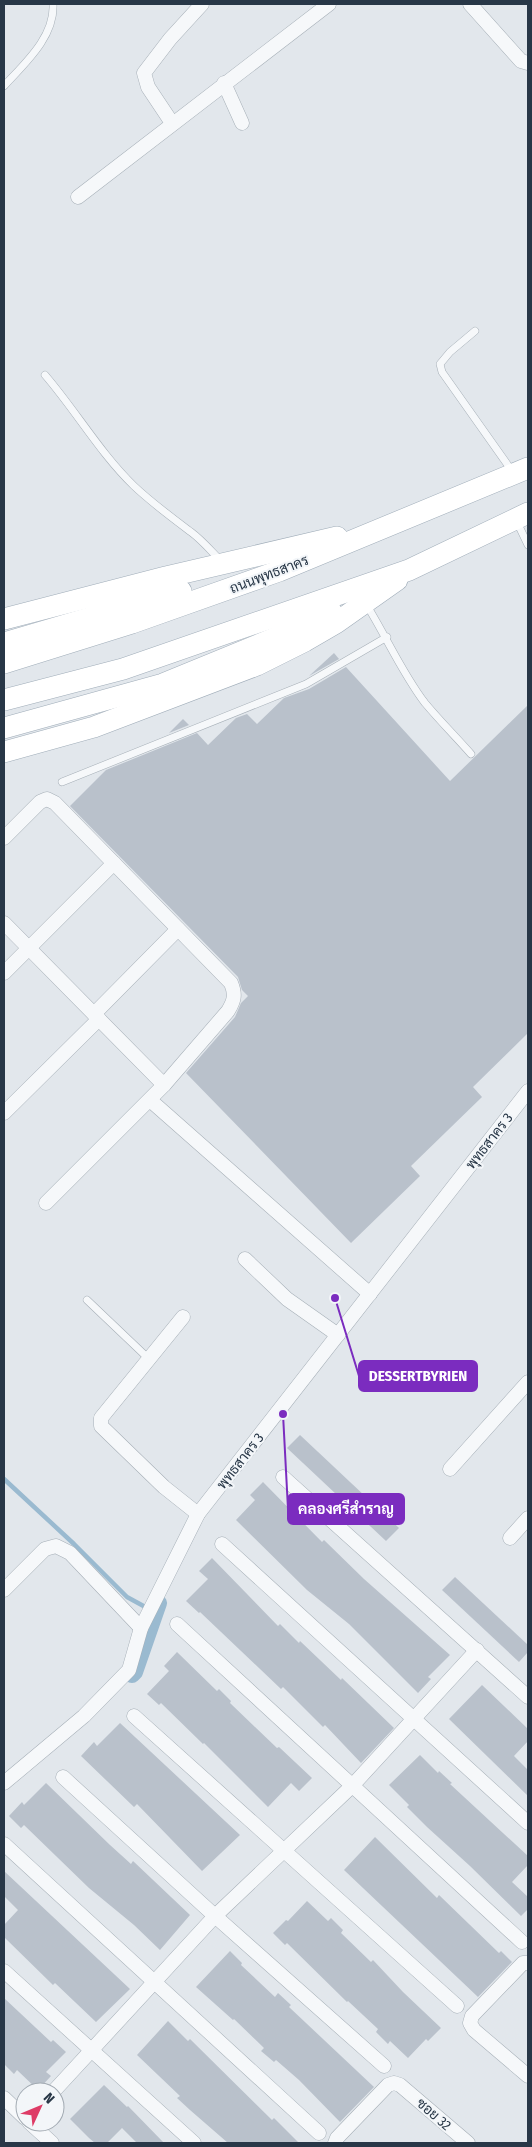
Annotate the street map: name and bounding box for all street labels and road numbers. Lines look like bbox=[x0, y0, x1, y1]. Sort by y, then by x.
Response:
street label: ถนนพุทธสาคร bbox=[227, 552, 312, 598]
street label: พุทธสาคร 3 bbox=[462, 1110, 517, 1173]
street label: พุทธสาคร 3 bbox=[213, 1430, 268, 1493]
street label: ซอย 32 bbox=[413, 2095, 455, 2134]

